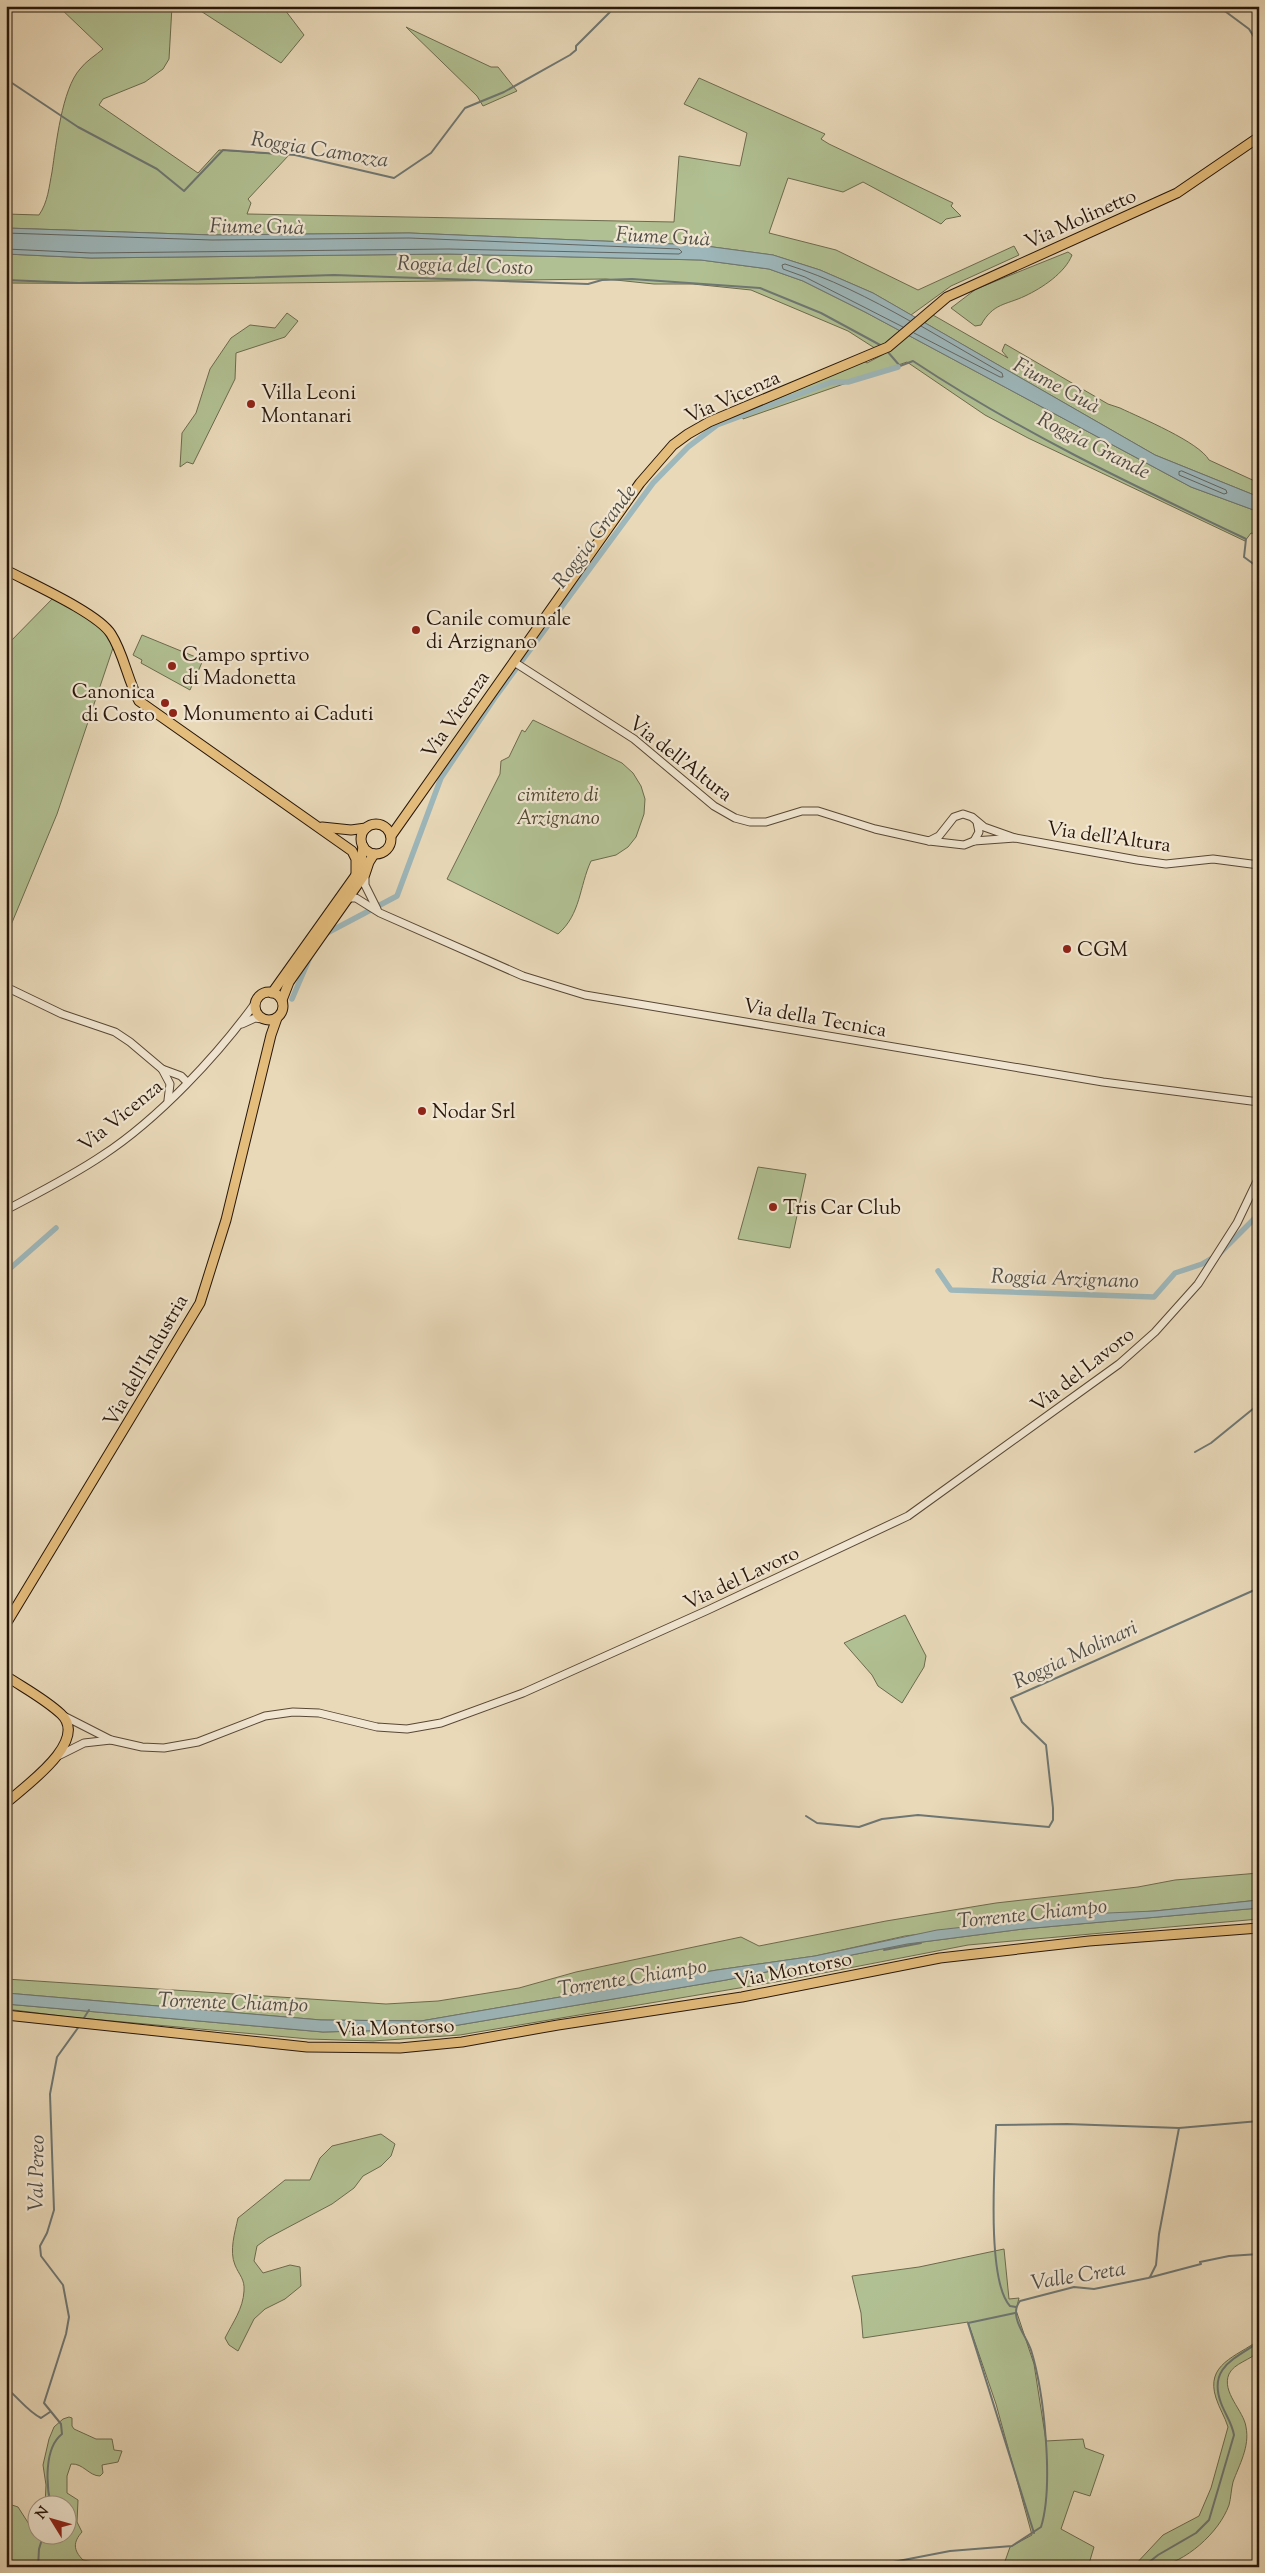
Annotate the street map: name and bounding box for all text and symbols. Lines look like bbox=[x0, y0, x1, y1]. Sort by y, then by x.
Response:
water label: Roggia Camozza bbox=[249, 125, 391, 177]
street label: Via Molinetto bbox=[1020, 183, 1142, 258]
water label: Fiume Guà bbox=[209, 212, 305, 244]
water label: Fiume Guà bbox=[615, 221, 711, 255]
water label: Roggia del Costo bbox=[396, 250, 533, 284]
water label: Fiume Guà bbox=[1007, 351, 1105, 422]
street label: Via Vicenza bbox=[681, 364, 785, 432]
place label: Villa Leoni Montanari bbox=[261, 380, 356, 432]
marker: Villa Leoni Montanari bbox=[245, 398, 257, 410]
water label: Roggia Grande bbox=[1031, 405, 1155, 488]
water label: Roggia Grande bbox=[547, 479, 645, 595]
place label: Canile comunale di Arzignano bbox=[426, 606, 571, 658]
marker: Canile comunale di Arzignano bbox=[410, 624, 422, 636]
place label: Campo sprtivo di Madonetta bbox=[182, 642, 309, 694]
marker: Campo sprtivo di Madonetta bbox=[166, 660, 178, 672]
street label: Via Vicenza bbox=[416, 665, 498, 765]
place label: Canonica di Costo bbox=[72, 679, 155, 731]
marker: Canonica di Costo bbox=[159, 697, 171, 709]
place label: Monumento ai Caduti bbox=[183, 701, 374, 730]
marker: Monumento ai Caduti bbox=[167, 707, 179, 719]
street label: Via dell'Altura bbox=[621, 710, 738, 810]
park label: cimitero di Arzignano bbox=[516, 782, 600, 834]
street label: Via dell'Altura bbox=[1045, 815, 1173, 862]
place label: CGM bbox=[1077, 937, 1128, 966]
marker: CGM bbox=[1061, 943, 1073, 955]
street label: Via della Tecnica bbox=[740, 993, 889, 1046]
street label: Via Vicenza bbox=[73, 1074, 170, 1160]
place label: Nodar Srl bbox=[432, 1099, 516, 1128]
marker: Nodar Srl bbox=[416, 1105, 428, 1117]
place label: Tris Car Club bbox=[783, 1195, 901, 1224]
marker: Tris Car Club bbox=[767, 1201, 779, 1213]
water label: Roggia Arzignano bbox=[990, 1262, 1139, 1298]
street label: Via dell'Industria bbox=[97, 1290, 197, 1433]
street label: Via del Lavoro bbox=[1026, 1321, 1142, 1421]
street label: Via del Lavoro bbox=[679, 1540, 805, 1619]
water label: Roggia Molinari bbox=[1009, 1614, 1143, 1698]
water label: Torrente Chiampo bbox=[956, 1892, 1109, 1938]
street label: Via Montorso bbox=[732, 1946, 855, 1997]
water label: Torrente Chiampo bbox=[556, 1952, 709, 2006]
water label: Torrente Chiampo bbox=[157, 1986, 309, 2022]
street label: Via Montorso bbox=[335, 2013, 455, 2046]
water label: Val Pereo bbox=[22, 2134, 54, 2212]
water label: Valle Creta bbox=[1029, 2255, 1128, 2299]
north arrow bbox=[28, 2496, 78, 2546]
text: N bbox=[32, 2503, 55, 2524]

